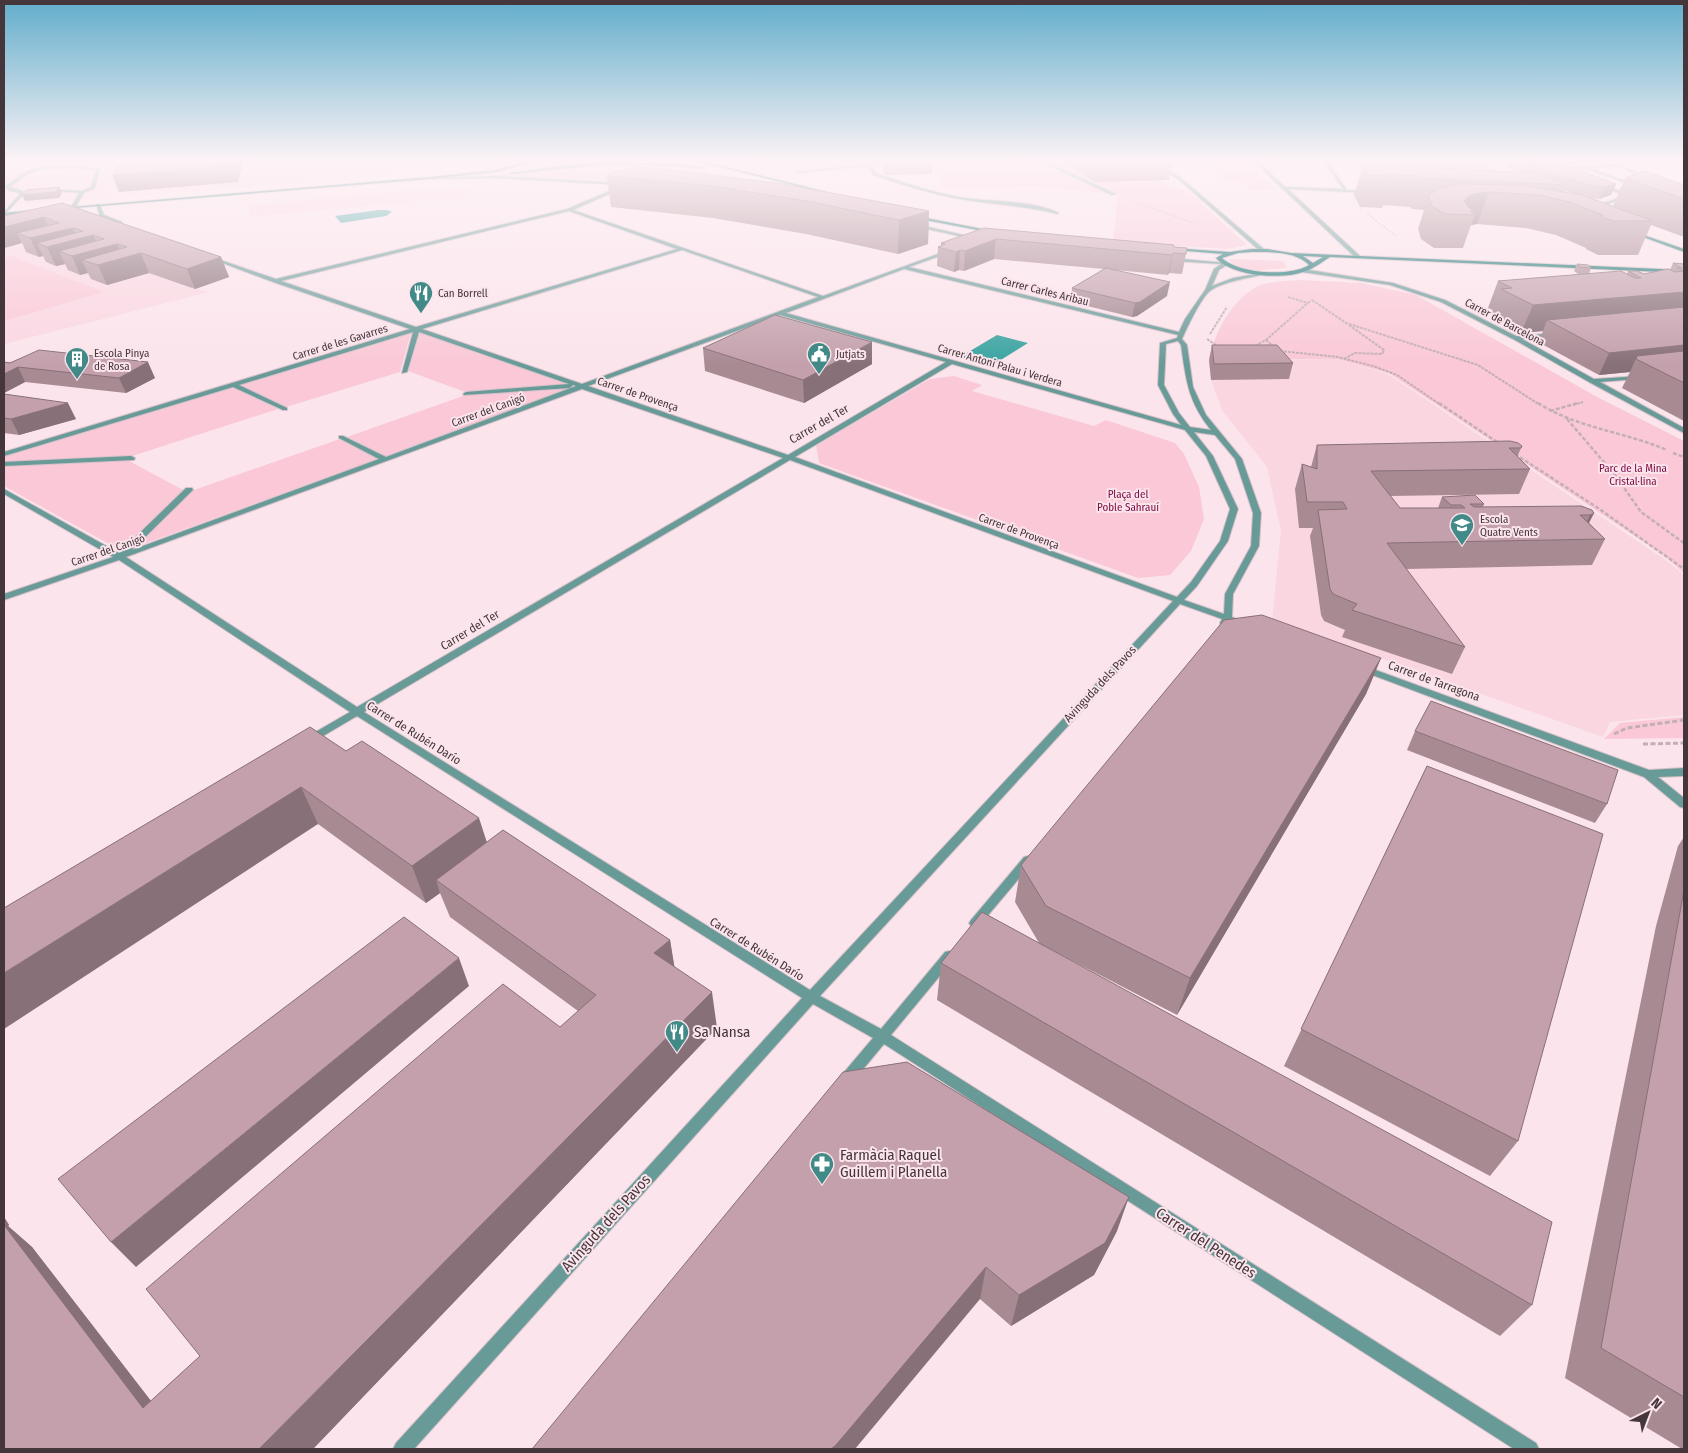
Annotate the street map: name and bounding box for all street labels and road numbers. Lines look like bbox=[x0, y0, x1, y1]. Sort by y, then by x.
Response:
street label: Carrer Carles Aribau bbox=[1000, 274, 1090, 309]
street label: Carrer de Barcelona bbox=[1463, 296, 1547, 349]
street label: Carrer de les Gavarres bbox=[291, 322, 390, 363]
street label: Carrer Antoni Palau i Verdera bbox=[936, 341, 1064, 390]
street label: Carrer de Provença bbox=[596, 375, 680, 414]
street label: Carrer del Canigó bbox=[450, 391, 527, 430]
street label: Carrer del Ter bbox=[787, 401, 852, 447]
street label: Carrer de Provença bbox=[977, 511, 1061, 552]
street label: Carrer del Canigó bbox=[70, 532, 147, 569]
street label: Carrer del Ter bbox=[438, 607, 503, 653]
street label: Avinguda dels Pavos bbox=[1061, 643, 1139, 725]
street label: Carrer de Tarragona bbox=[1386, 658, 1482, 704]
street label: Carrer de Rubén Darío bbox=[364, 698, 464, 768]
street label: Carrer de Rubén Darío bbox=[707, 914, 807, 984]
street label: Avinguda dels Pavos bbox=[558, 1171, 654, 1275]
street label: Carrer del Penedes bbox=[1152, 1204, 1260, 1282]

